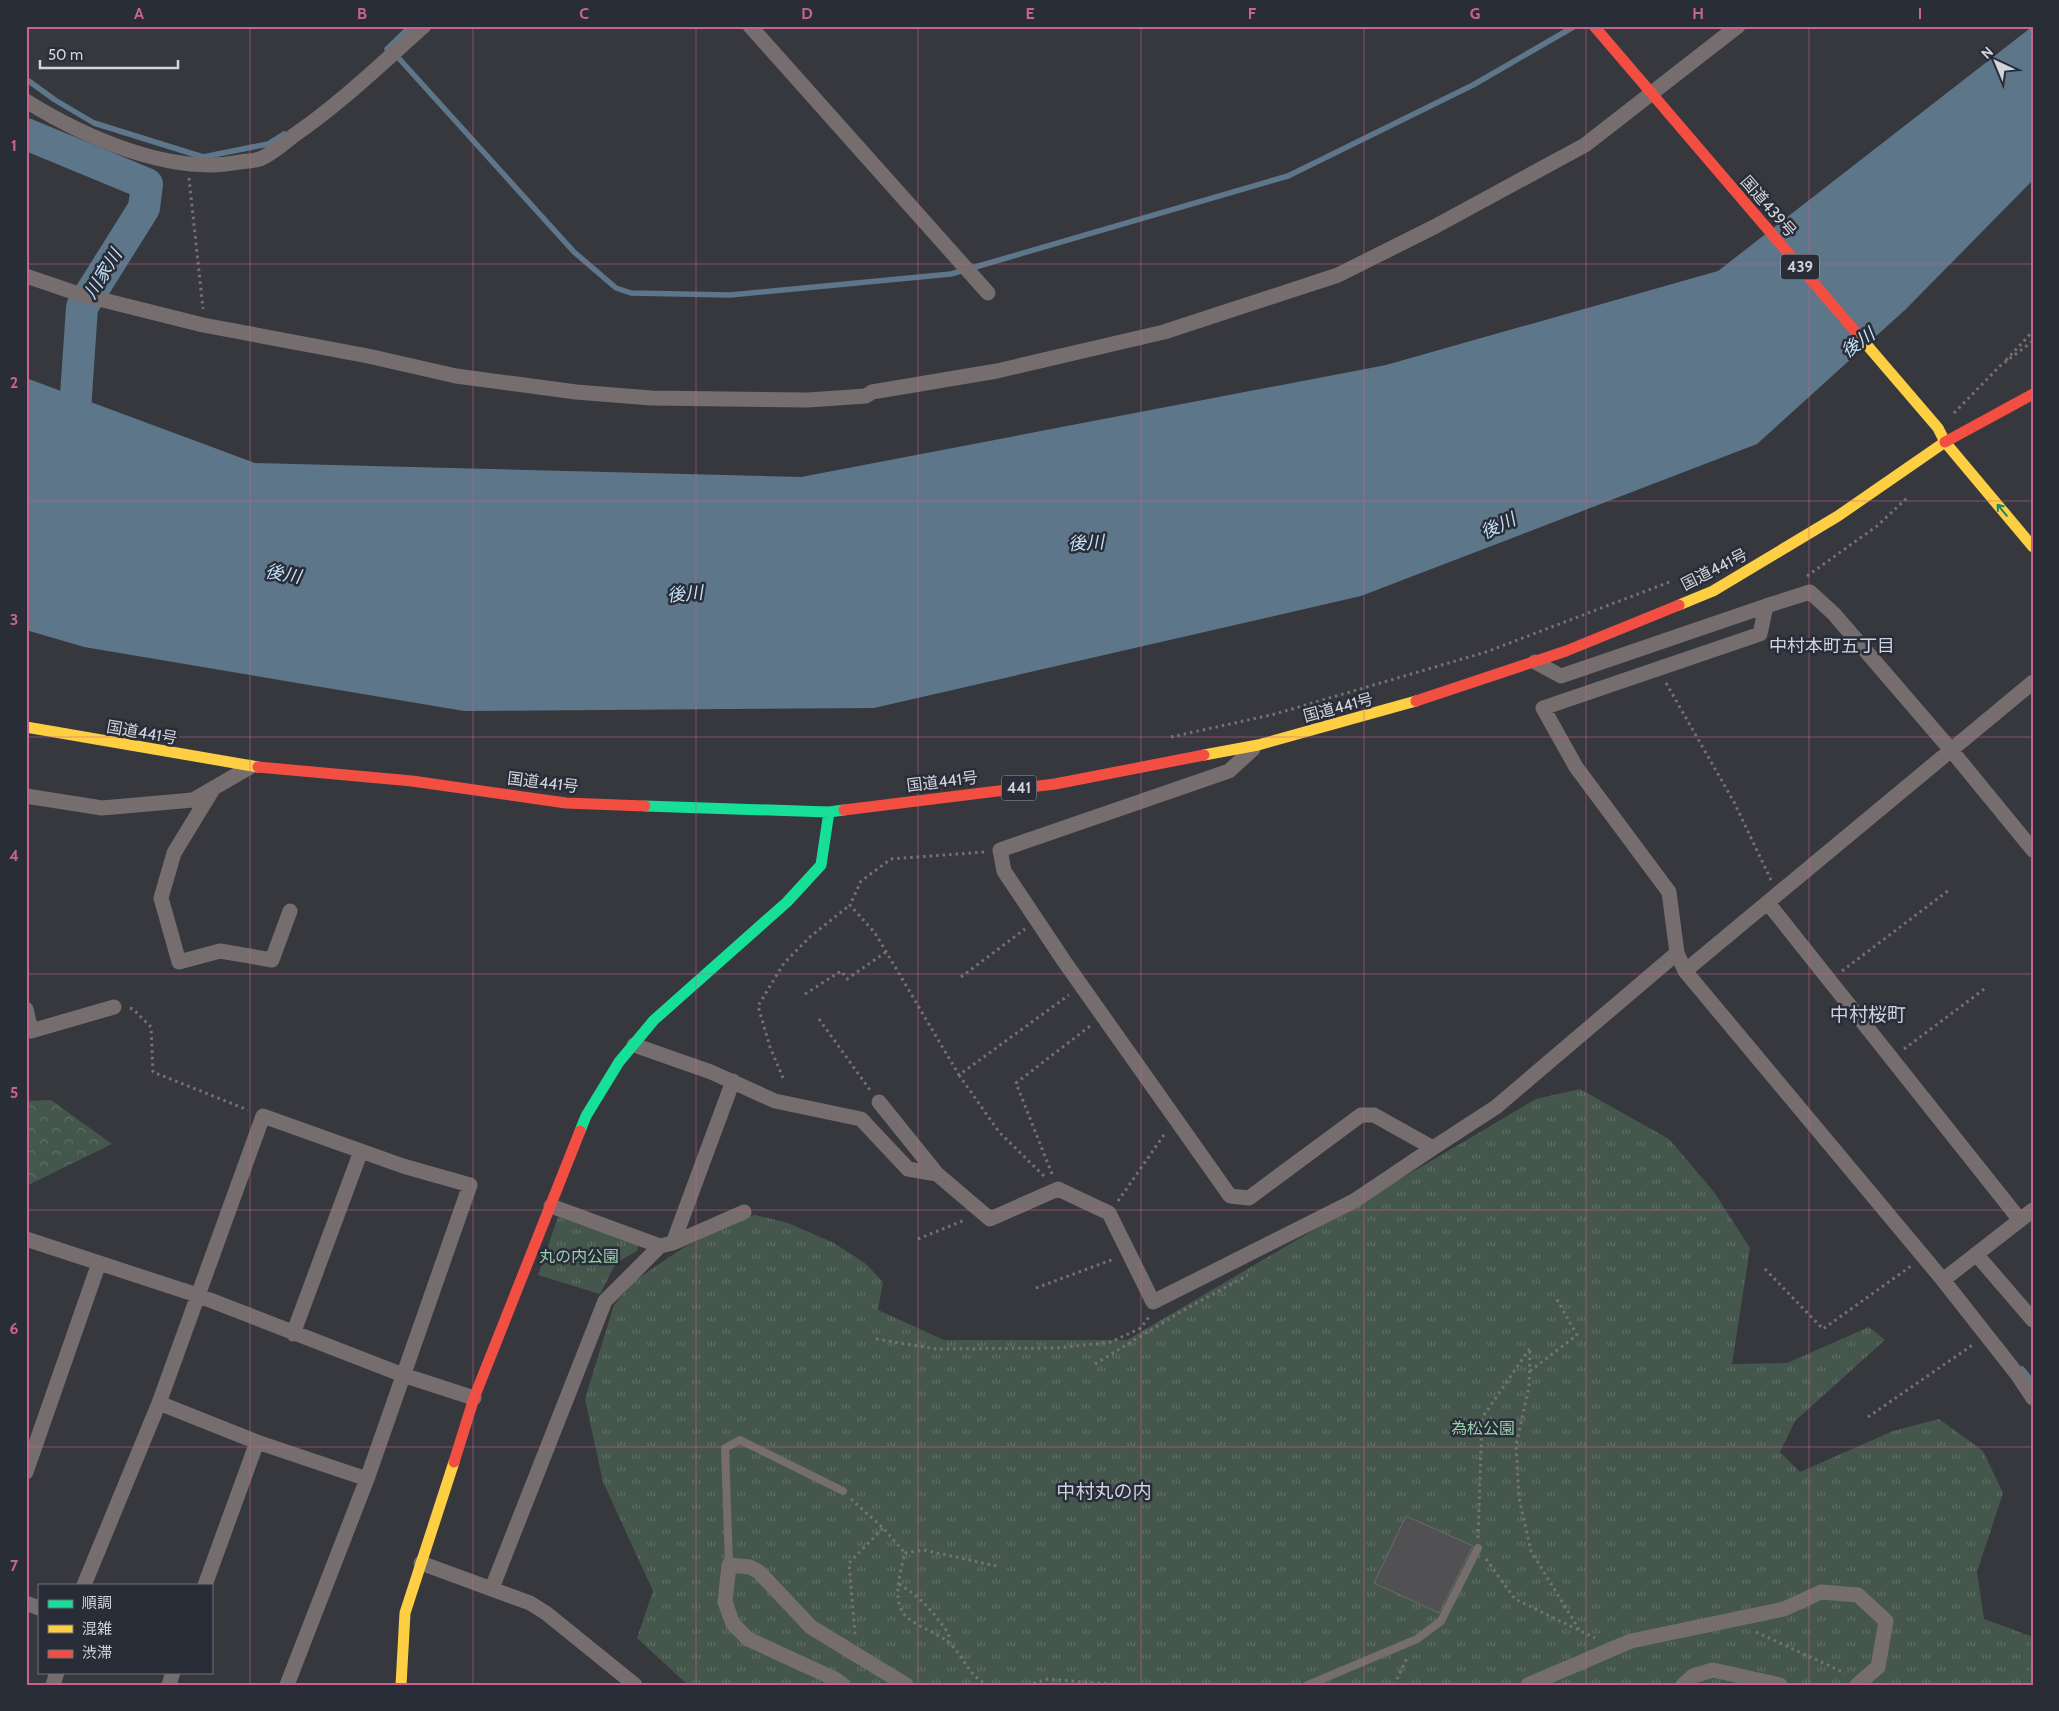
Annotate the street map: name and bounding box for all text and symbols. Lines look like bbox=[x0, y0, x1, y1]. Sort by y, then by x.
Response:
text: A bbox=[134, 4, 144, 23]
text: B bbox=[357, 4, 367, 23]
text: C bbox=[579, 4, 589, 23]
text: D bbox=[801, 4, 813, 23]
text: E bbox=[1025, 4, 1035, 23]
text: F bbox=[1248, 4, 1257, 23]
text: G bbox=[1470, 4, 1480, 23]
text: H bbox=[1692, 4, 1704, 23]
text: I bbox=[1918, 4, 1922, 23]
scale bar bbox=[40, 38, 178, 70]
north arrow bbox=[1972, 38, 2022, 88]
text: N bbox=[1977, 43, 1997, 63]
text: 50 m bbox=[48, 46, 83, 64]
text: 1 bbox=[11, 136, 17, 155]
street label: 国道439号 bbox=[1737, 172, 1800, 241]
water label: 川家川 bbox=[79, 244, 128, 303]
road number: 439 bbox=[1781, 254, 1819, 280]
water label: 後川 bbox=[1837, 322, 1881, 362]
text: 2 bbox=[10, 373, 18, 392]
one-way arrow bbox=[1996, 504, 2007, 517]
water label: 後川 bbox=[1477, 507, 1521, 544]
water label: 後川 bbox=[1067, 531, 1107, 555]
street label: 国道441号 bbox=[1678, 545, 1750, 594]
water label: 後川 bbox=[263, 560, 305, 588]
water label: 後川 bbox=[666, 581, 706, 607]
text: 3 bbox=[10, 610, 18, 629]
district label: 中村本町五丁目 bbox=[1769, 635, 1895, 657]
street label: 国道441号 bbox=[1301, 689, 1375, 726]
street label: 国道441号 bbox=[105, 717, 179, 748]
street label: 国道441号 bbox=[905, 768, 979, 795]
street label: 国道441号 bbox=[506, 769, 580, 796]
road number: 441 bbox=[1002, 776, 1036, 800]
text: 4 bbox=[9, 846, 19, 865]
district label: 中村桜町 bbox=[1830, 1003, 1906, 1026]
text: 5 bbox=[10, 1083, 18, 1102]
park label: 丸の内公園 bbox=[539, 1247, 619, 1266]
text: 6 bbox=[10, 1319, 19, 1338]
park label: 為松公園 bbox=[1451, 1419, 1515, 1438]
district label: 中村丸の内 bbox=[1056, 1480, 1152, 1503]
text: 7 bbox=[10, 1556, 19, 1575]
legend bbox=[38, 1584, 212, 1674]
text: 順調 bbox=[82, 1594, 112, 1612]
text: 混雑 bbox=[82, 1620, 112, 1638]
text: 渋滞 bbox=[82, 1644, 112, 1662]

